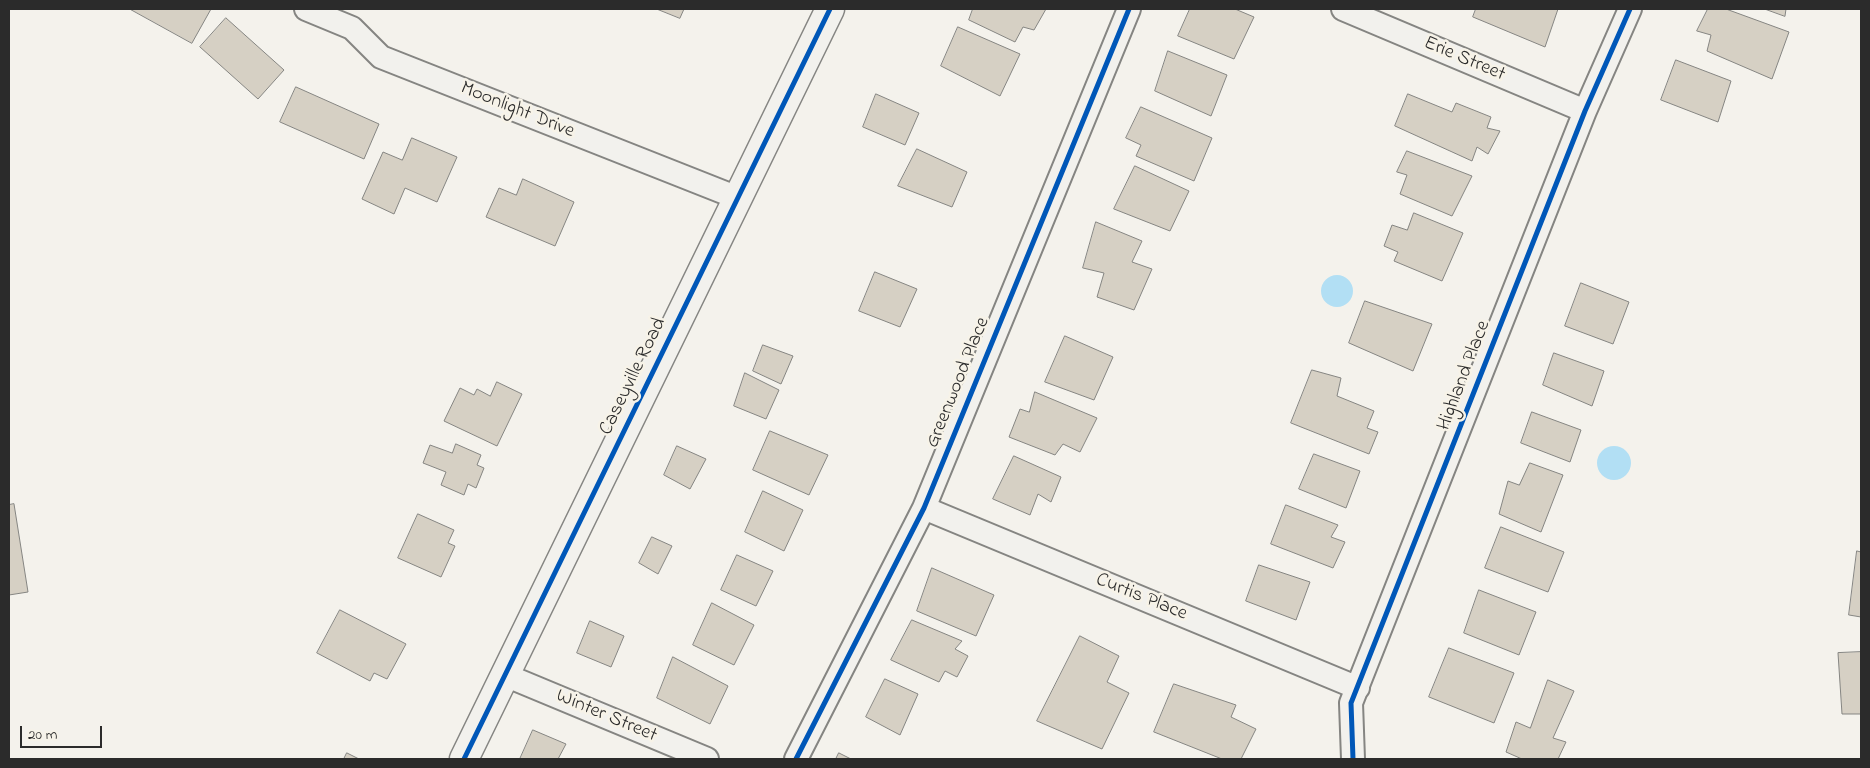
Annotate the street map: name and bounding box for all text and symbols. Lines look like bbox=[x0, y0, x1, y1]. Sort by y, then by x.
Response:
street label: Erie Street bbox=[1420, 32, 1508, 88]
street label: Moonlight Drive bbox=[456, 77, 578, 145]
street label: Caseyville Road bbox=[595, 314, 673, 440]
street label: Greenwood Place bbox=[922, 314, 996, 452]
street label: Highland Place bbox=[1433, 318, 1497, 434]
street label: Curtis Place bbox=[1092, 569, 1190, 627]
street label: Winter Street bbox=[552, 685, 660, 749]
scale bar bbox=[22, 716, 105, 748]
text: 20 m bbox=[28, 724, 57, 746]

